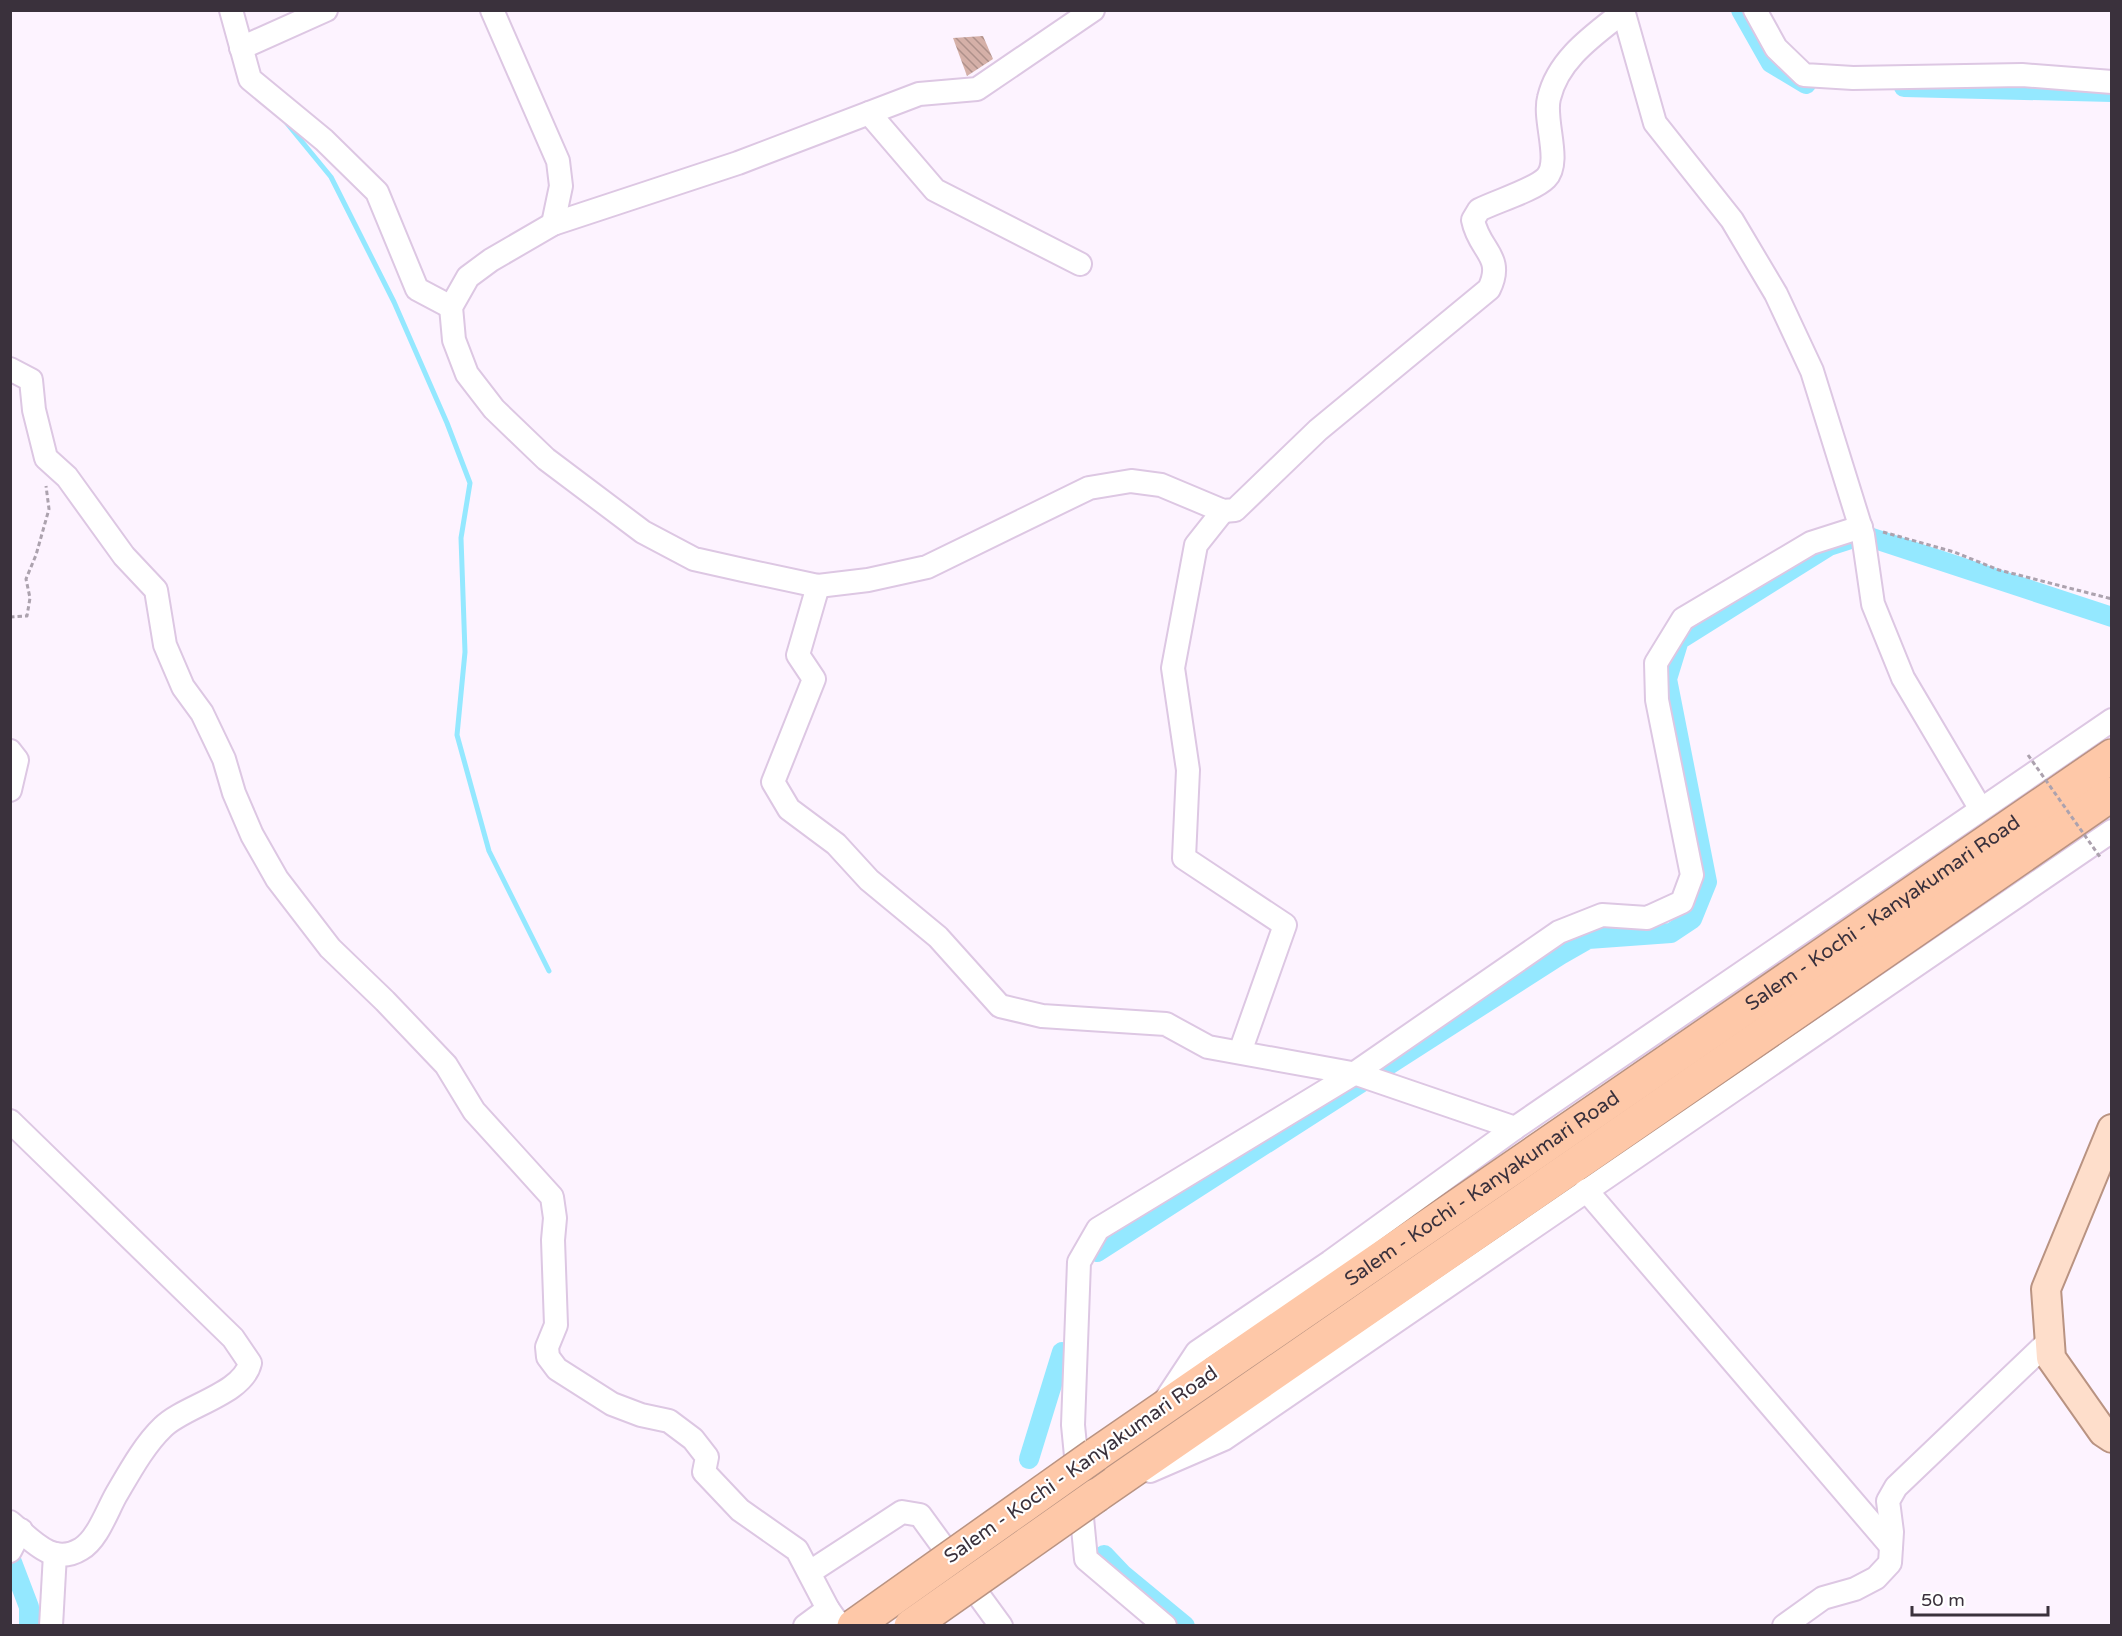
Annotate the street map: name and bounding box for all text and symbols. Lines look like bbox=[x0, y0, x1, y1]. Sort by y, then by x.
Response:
street label: Salem - Kochi - Kanyakumari Road bbox=[1741, 811, 2025, 1016]
street label: Salem - Kochi - Kanyakumari Road bbox=[1340, 1086, 1624, 1292]
street label: Salem - Kochi - Kanyakumari Road bbox=[940, 1361, 1222, 1569]
scale bar bbox=[1912, 1579, 2048, 1617]
text: 50 m bbox=[1921, 1589, 1965, 1611]

